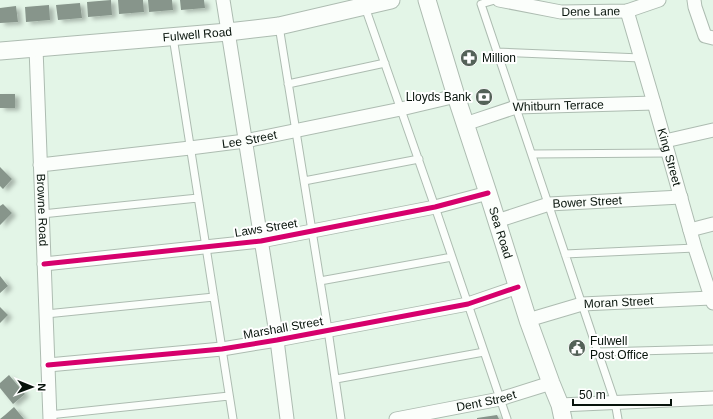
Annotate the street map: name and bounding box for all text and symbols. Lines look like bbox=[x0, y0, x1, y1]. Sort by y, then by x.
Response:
street label: Dene Lane bbox=[561, 4, 621, 19]
street label: Fulwell Road bbox=[162, 25, 233, 44]
pharmacy icon: Million bbox=[459, 48, 479, 68]
place label: Million bbox=[482, 51, 516, 65]
bank icon: Lloyds Bank bbox=[474, 87, 494, 107]
place label: Lloyds Bank bbox=[406, 90, 472, 104]
street label: Whitburn Terrace bbox=[512, 97, 604, 114]
street label: King Street bbox=[654, 126, 684, 188]
street label: Lee Street bbox=[221, 128, 279, 151]
street label: Browne Road bbox=[34, 173, 50, 247]
street label: Bower Street bbox=[552, 193, 623, 211]
street label: Sea Road bbox=[486, 205, 515, 260]
street label: Laws Street bbox=[234, 216, 299, 240]
street label: Moran Street bbox=[584, 294, 654, 311]
street label: Marshall Street bbox=[242, 314, 325, 342]
place label: Fulwell Post Office bbox=[590, 334, 649, 362]
public building icon: Fulwell Post Office bbox=[567, 338, 587, 358]
north arrow bbox=[12, 367, 52, 407]
scale bar bbox=[573, 381, 671, 407]
text: N bbox=[36, 383, 48, 391]
street label: Dent Street bbox=[455, 387, 518, 414]
text: 50 m bbox=[579, 388, 606, 402]

